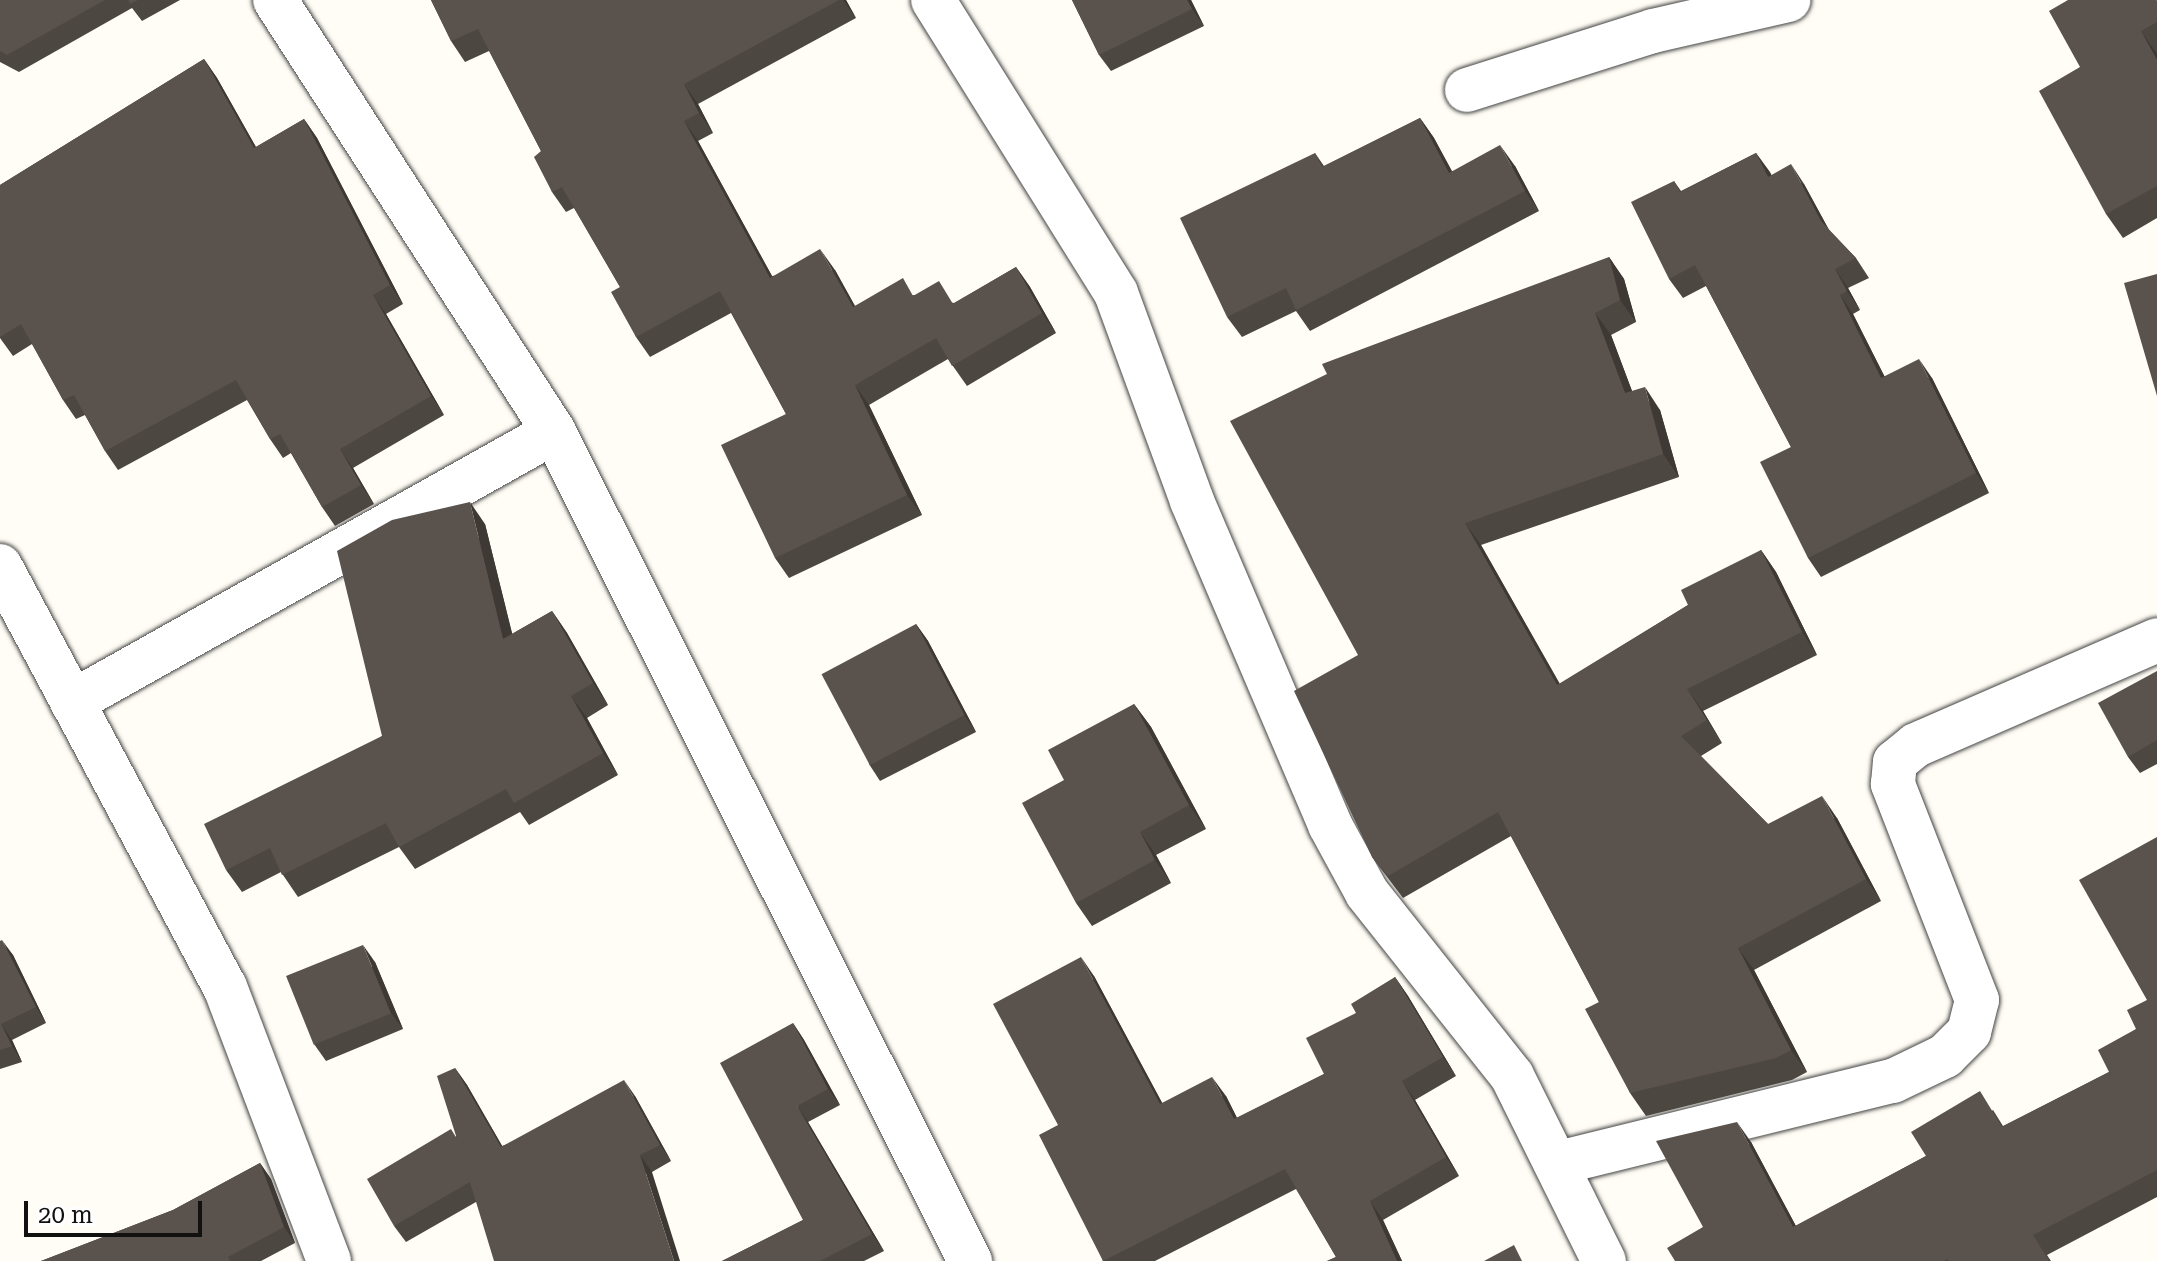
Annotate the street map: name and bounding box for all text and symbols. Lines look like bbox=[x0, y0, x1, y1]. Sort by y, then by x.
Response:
scale bar bbox=[28, 1185, 206, 1235]
text: 20 m bbox=[38, 1201, 93, 1229]

